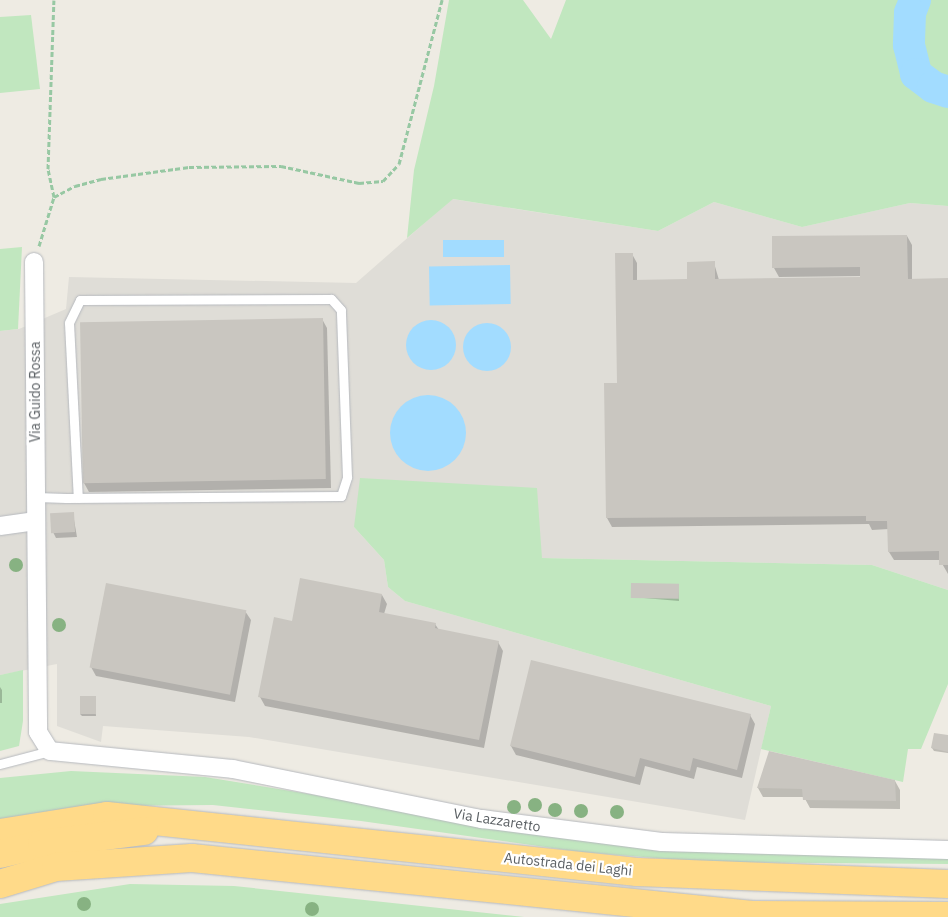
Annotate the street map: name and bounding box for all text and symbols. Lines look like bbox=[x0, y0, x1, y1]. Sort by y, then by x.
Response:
street label: Via Guido Rossa bbox=[27, 342, 43, 442]
street label: Via Lazzaretto bbox=[452, 805, 542, 835]
street label: Autostrada dei Laghi bbox=[503, 849, 633, 879]

